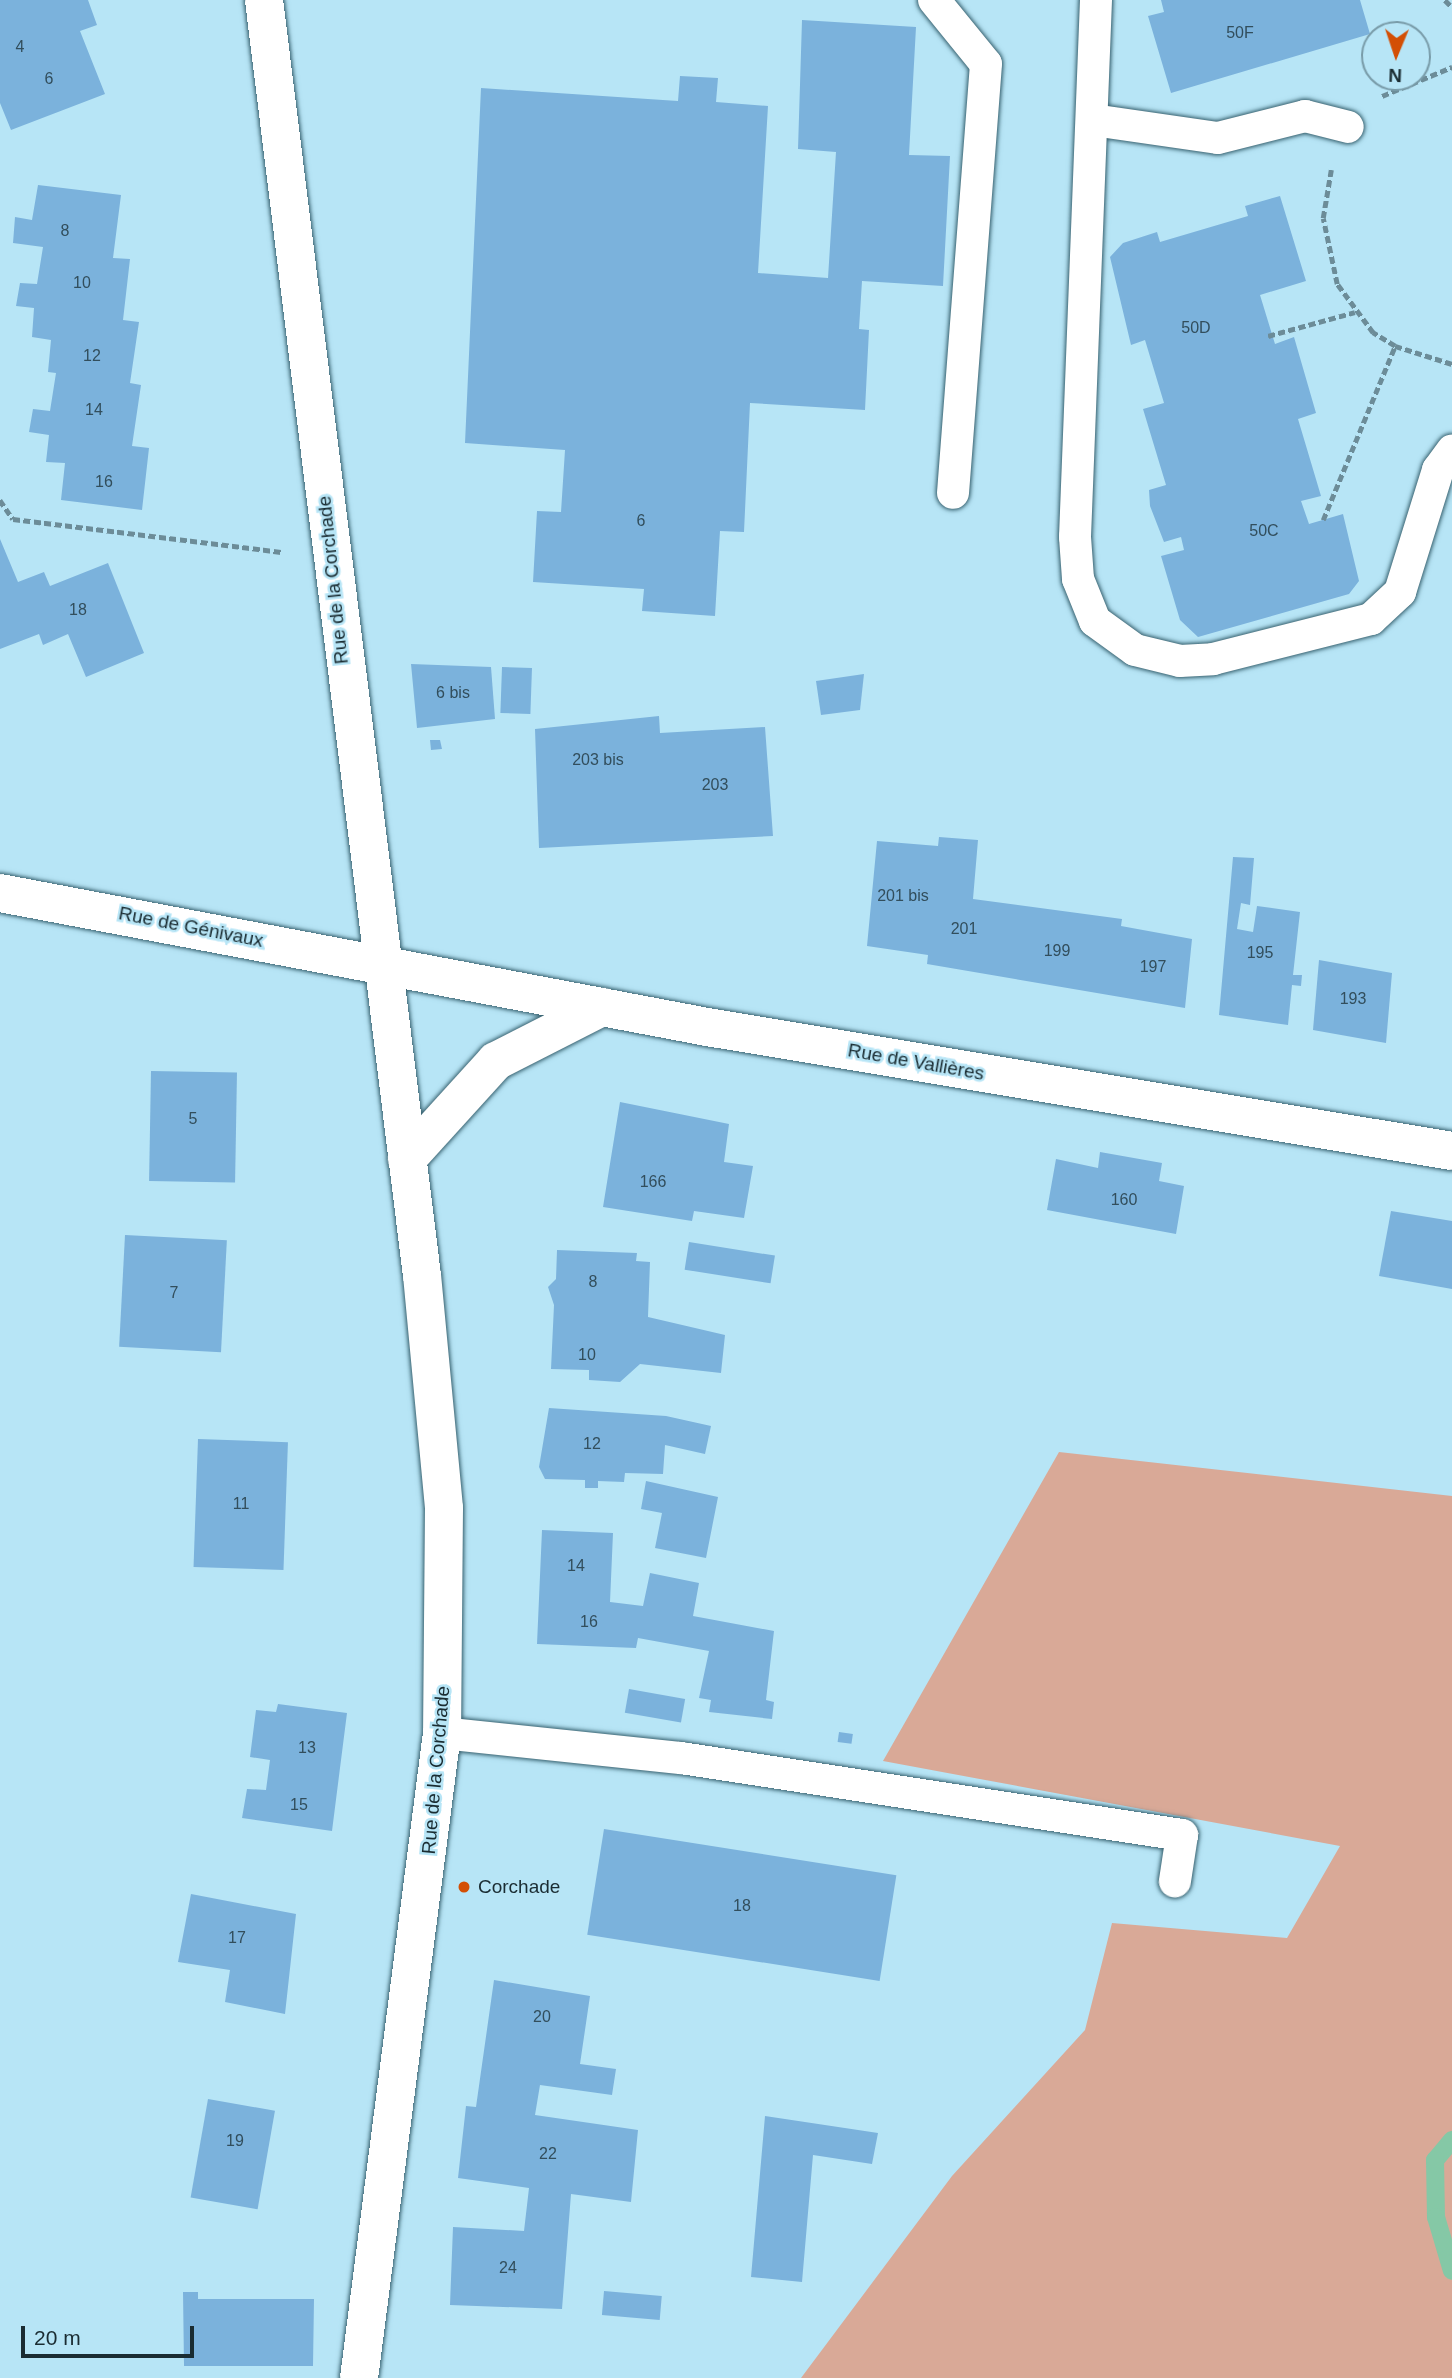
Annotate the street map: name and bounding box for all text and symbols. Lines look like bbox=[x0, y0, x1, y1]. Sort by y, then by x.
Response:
north arrow bbox=[1361, 21, 1431, 91]
house number: 50F bbox=[1226, 23, 1254, 43]
house number: 4 bbox=[16, 37, 24, 57]
text: N bbox=[1388, 65, 1403, 86]
house number: 6 bbox=[45, 69, 53, 89]
house number: 8 bbox=[61, 221, 69, 241]
house number: 10 bbox=[73, 273, 91, 293]
house number: 50D bbox=[1181, 318, 1211, 338]
house number: 12 bbox=[83, 346, 101, 366]
house number: 14 bbox=[85, 400, 103, 420]
house number: 16 bbox=[95, 472, 113, 492]
street label: Rue de la Corchade bbox=[313, 495, 353, 665]
house number: 6 bbox=[637, 511, 645, 531]
house number: 50C bbox=[1249, 521, 1279, 541]
house number: 18 bbox=[69, 600, 87, 620]
house number: 6 bis bbox=[436, 683, 470, 703]
house number: 203 bis bbox=[572, 750, 624, 770]
house number: 203 bbox=[702, 775, 728, 795]
house number: 201 bis bbox=[877, 886, 929, 906]
street label: Rue de Génivaux bbox=[117, 902, 265, 952]
house number: 201 bbox=[951, 919, 977, 939]
house number: 199 bbox=[1044, 941, 1070, 961]
house number: 195 bbox=[1247, 943, 1273, 963]
house number: 197 bbox=[1140, 957, 1166, 977]
house number: 193 bbox=[1340, 989, 1366, 1009]
street label: Rue de Vallières bbox=[846, 1039, 986, 1085]
house number: 5 bbox=[189, 1109, 197, 1129]
house number: 166 bbox=[640, 1172, 666, 1192]
house number: 160 bbox=[1111, 1190, 1137, 1210]
house number: 8 bbox=[589, 1272, 597, 1292]
house number: 7 bbox=[170, 1283, 178, 1303]
house number: 10 bbox=[578, 1345, 596, 1365]
house number: 12 bbox=[583, 1434, 601, 1454]
house number: 11 bbox=[233, 1494, 249, 1514]
house number: 14 bbox=[567, 1556, 585, 1576]
house number: 16 bbox=[580, 1612, 598, 1632]
street label: Rue de la Corchade bbox=[417, 1685, 455, 1855]
house number: 13 bbox=[298, 1738, 316, 1758]
house number: 15 bbox=[290, 1795, 308, 1815]
place label: Corchade bbox=[478, 1876, 560, 1898]
marker: Corchade bbox=[456, 1879, 472, 1895]
house number: 18 bbox=[733, 1896, 751, 1916]
house number: 17 bbox=[228, 1928, 246, 1948]
house number: 20 bbox=[533, 2007, 551, 2027]
house number: 19 bbox=[226, 2131, 244, 2151]
house number: 22 bbox=[539, 2144, 557, 2164]
house number: 24 bbox=[499, 2258, 517, 2278]
scale bar bbox=[24, 2312, 198, 2356]
text: 20 m bbox=[34, 2326, 81, 2349]

